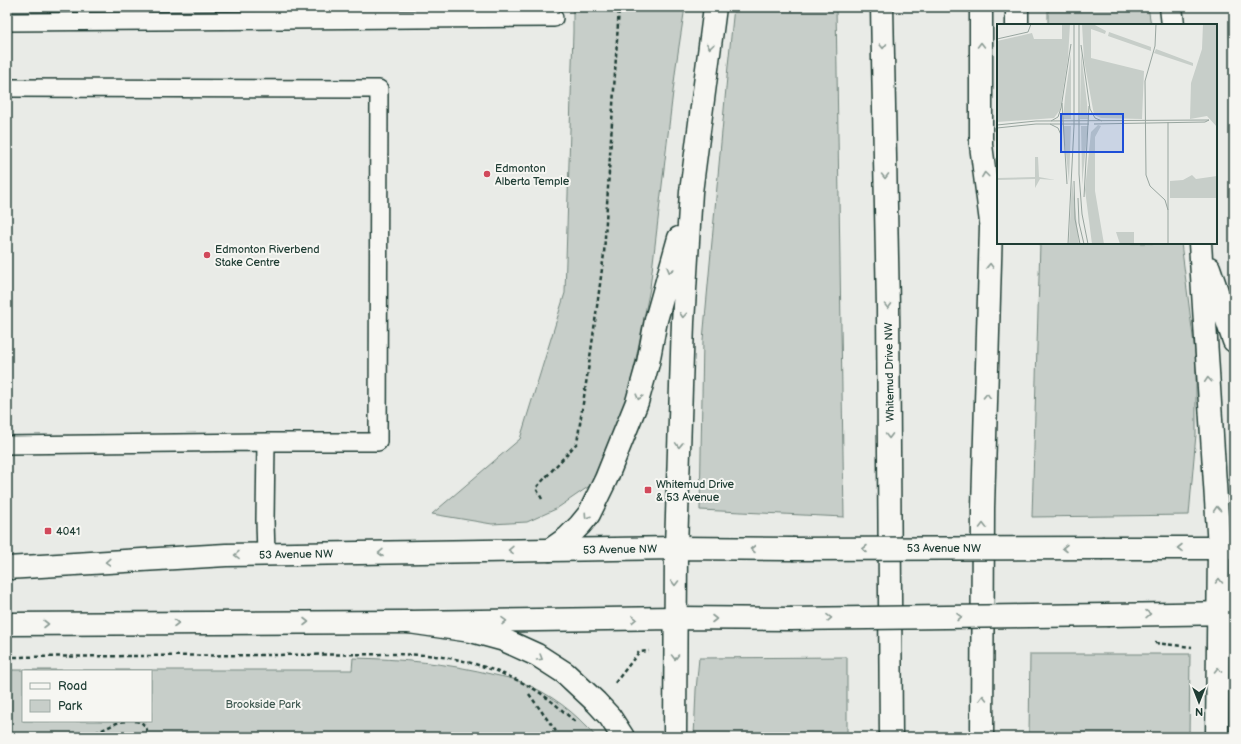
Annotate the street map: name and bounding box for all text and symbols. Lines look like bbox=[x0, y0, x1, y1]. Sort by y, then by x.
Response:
inset map bbox=[997, 24, 1217, 244]
one-way arrow bbox=[977, 42, 985, 48]
one-way arrow bbox=[706, 43, 715, 49]
one-way arrow bbox=[879, 43, 887, 49]
place label: Edmonton Alberta Temple bbox=[495, 162, 570, 188]
marker: Edmonton Alberta Temple bbox=[482, 169, 492, 179]
one-way arrow bbox=[981, 172, 990, 178]
one-way arrow bbox=[881, 173, 889, 179]
place label: Edmonton Riverbend Stake Centre bbox=[215, 243, 319, 269]
marker: Edmonton Riverbend Stake Centre bbox=[202, 250, 212, 260]
one-way arrow bbox=[986, 263, 995, 269]
one-way arrow bbox=[666, 267, 675, 274]
one-way arrow bbox=[884, 303, 892, 309]
one-way arrow bbox=[679, 312, 688, 318]
street label: Whitemud Drive NW bbox=[882, 322, 897, 422]
one-way arrow bbox=[1204, 377, 1213, 383]
one-way arrow bbox=[635, 393, 644, 400]
one-way arrow bbox=[982, 393, 991, 399]
one-way arrow bbox=[885, 433, 893, 439]
one-way arrow bbox=[675, 442, 683, 448]
place label: Whitemud Drive & 53 Avenue bbox=[656, 478, 735, 504]
marker: Whitemud Drive & 53 Avenue bbox=[643, 485, 653, 495]
one-way arrow bbox=[1212, 506, 1221, 512]
one-way arrow bbox=[585, 511, 592, 518]
one-way arrow bbox=[979, 523, 987, 529]
place label: 4041 bbox=[56, 525, 80, 538]
marker: 4041 bbox=[43, 526, 53, 536]
street label: 53 Avenue NW bbox=[583, 542, 657, 557]
street label: 53 Avenue NW bbox=[907, 542, 981, 555]
one-way arrow bbox=[1062, 544, 1068, 552]
one-way arrow bbox=[1177, 544, 1183, 552]
one-way arrow bbox=[750, 545, 756, 553]
one-way arrow bbox=[862, 545, 868, 553]
one-way arrow bbox=[508, 546, 514, 554]
street label: 53 Avenue NW bbox=[259, 547, 333, 562]
one-way arrow bbox=[378, 548, 384, 557]
one-way arrow bbox=[234, 551, 240, 559]
one-way arrow bbox=[105, 557, 111, 566]
one-way arrow bbox=[1215, 578, 1223, 584]
one-way arrow bbox=[671, 580, 679, 586]
one-way arrow bbox=[1145, 610, 1151, 619]
one-way arrow bbox=[956, 613, 962, 621]
one-way arrow bbox=[711, 614, 717, 623]
one-way arrow bbox=[826, 614, 832, 622]
one-way arrow bbox=[631, 615, 637, 623]
one-way arrow bbox=[501, 616, 507, 625]
one-way arrow bbox=[303, 618, 309, 626]
one-way arrow bbox=[173, 619, 179, 627]
one-way arrow bbox=[43, 620, 49, 628]
one-way arrow bbox=[536, 653, 543, 660]
one-way arrow bbox=[671, 654, 679, 660]
one-way arrow bbox=[1214, 667, 1222, 673]
legend bbox=[22, 670, 152, 722]
text: Road bbox=[58, 679, 87, 694]
north arrow bbox=[1179, 682, 1219, 722]
one-way arrow bbox=[979, 695, 987, 701]
park label: Brookside Park bbox=[225, 698, 301, 711]
text: Park bbox=[58, 699, 82, 714]
text: N bbox=[1195, 705, 1203, 718]

